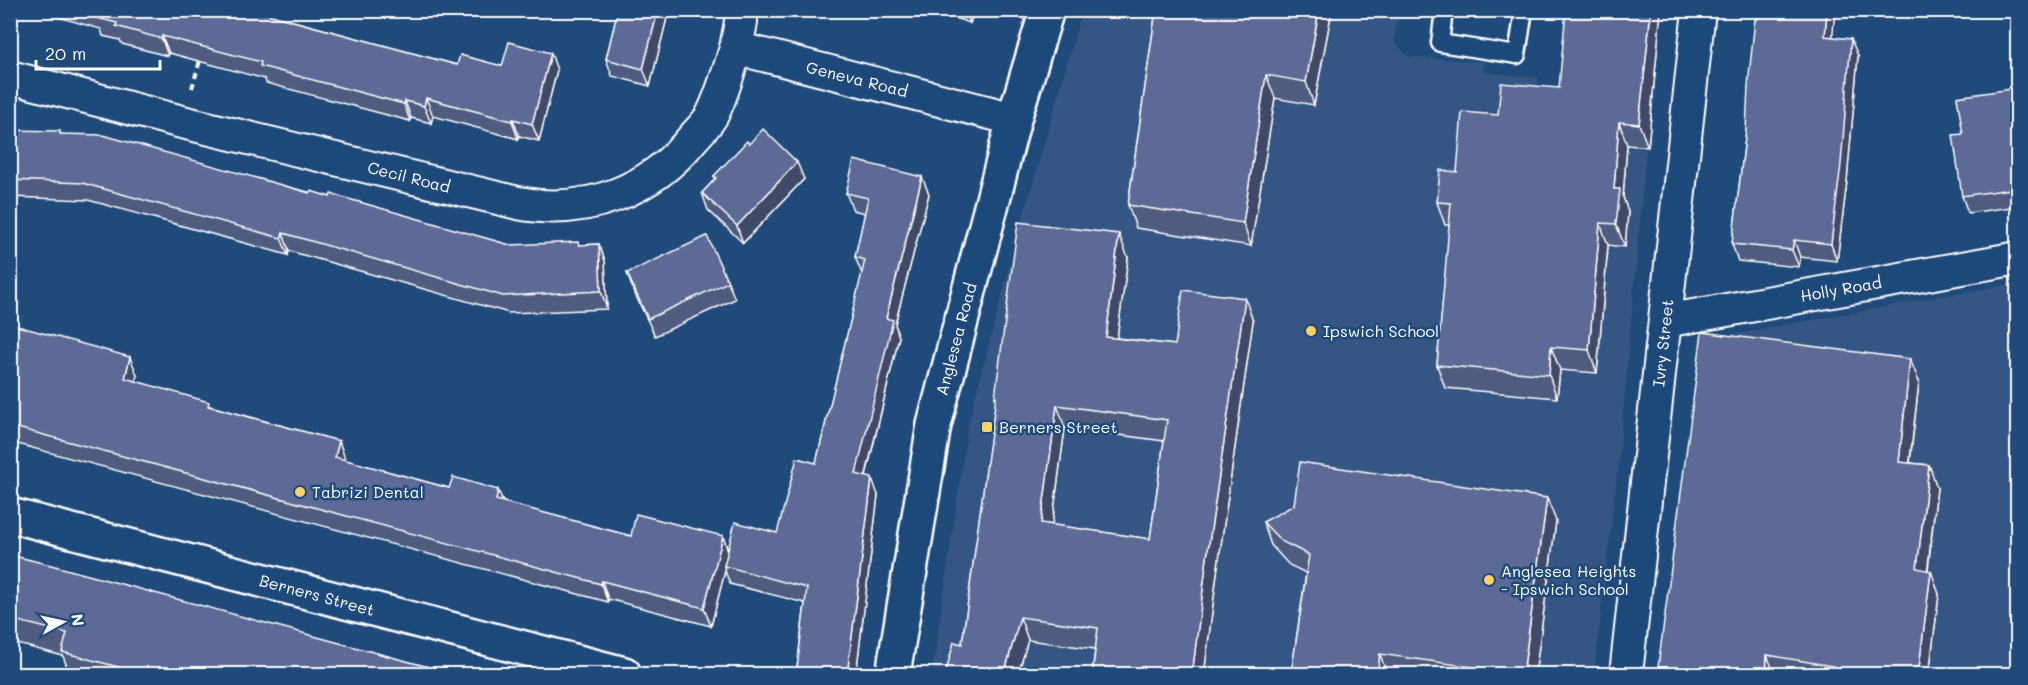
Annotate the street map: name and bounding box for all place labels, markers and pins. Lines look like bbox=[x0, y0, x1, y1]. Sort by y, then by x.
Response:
place label: Ipswich School bbox=[1323, 320, 1439, 341]
marker: Ipswich School bbox=[1304, 324, 1318, 338]
place label: Berners Street bbox=[999, 416, 1118, 437]
marker: Berners Street bbox=[980, 420, 994, 434]
place label: Tabrizi Dental bbox=[312, 481, 424, 502]
marker: Tabrizi Dental bbox=[293, 485, 307, 499]
place label: Anglesea Heights - Ipswich School bbox=[1501, 560, 1636, 599]
marker: Anglesea Heights - Ipswich School bbox=[1482, 573, 1496, 587]

